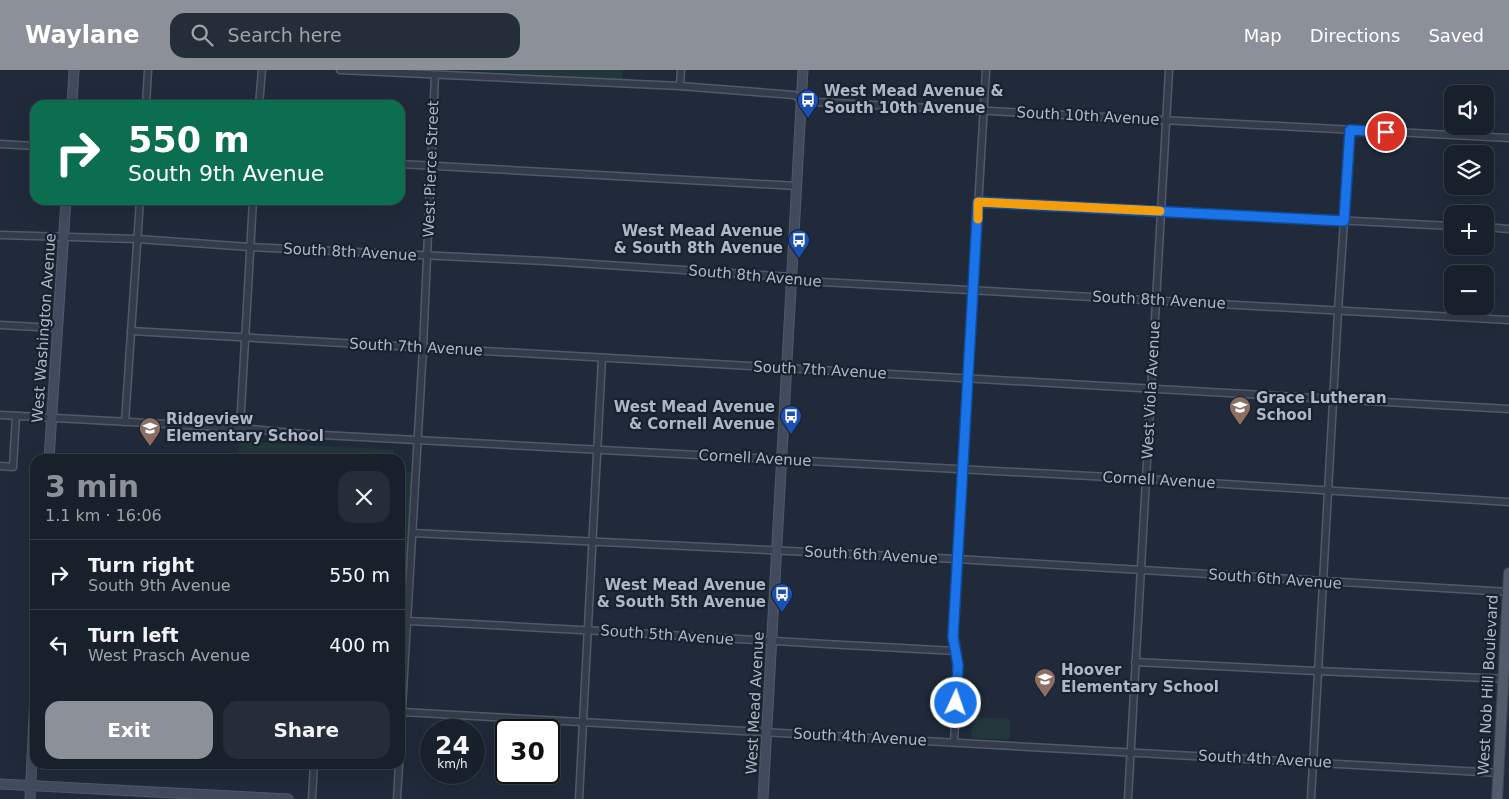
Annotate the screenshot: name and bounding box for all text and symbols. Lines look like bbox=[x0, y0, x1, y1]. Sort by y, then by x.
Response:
search box bbox=[170, 13, 520, 58]
text: Waylane bbox=[25, 21, 140, 49]
icon: search bbox=[188, 21, 216, 49]
text: Search here bbox=[228, 24, 342, 46]
text: Map bbox=[1244, 25, 1282, 46]
text: Directions bbox=[1310, 25, 1400, 46]
text: Saved bbox=[1428, 25, 1484, 46]
place label: West Mead Avenue & South 10th Avenue bbox=[824, 82, 1004, 117]
map controls bbox=[1444, 85, 1494, 315]
button: sound bbox=[1444, 85, 1494, 135]
bus stop icon: West Mead Avenue & South 10th Avenue bbox=[796, 88, 820, 119]
street label: West Pierce Street bbox=[420, 100, 442, 238]
street label: South 10th Avenue bbox=[1016, 103, 1160, 129]
pin bbox=[1365, 111, 1407, 153]
icon: arrive bbox=[1372, 118, 1400, 146]
icon: right bbox=[45, 120, 110, 185]
text: 550 m bbox=[128, 120, 250, 160]
button: layers bbox=[1444, 145, 1494, 195]
text: South 9th Avenue bbox=[128, 161, 324, 186]
button: + bbox=[1444, 205, 1494, 255]
place label: West Mead Avenue & South 8th Avenue bbox=[614, 222, 783, 257]
bus stop icon: West Mead Avenue & South 8th Avenue bbox=[787, 228, 811, 259]
street label: West Washington Avenue bbox=[28, 232, 60, 424]
street label: South 8th Avenue bbox=[283, 240, 417, 264]
street label: South 8th Avenue bbox=[688, 261, 822, 291]
button: − bbox=[1444, 265, 1494, 315]
street label: South 8th Avenue bbox=[1092, 288, 1226, 312]
street label: West Viola Avenue bbox=[1138, 320, 1164, 460]
street label: South 7th Avenue bbox=[349, 335, 483, 359]
street label: South 7th Avenue bbox=[753, 358, 887, 382]
place label: Grace Lutheran School bbox=[1256, 389, 1387, 424]
school or university icon: Grace Lutheran School bbox=[1228, 395, 1252, 426]
place label: West Mead Avenue & Cornell Avenue bbox=[614, 398, 775, 433]
bus stop icon: West Mead Avenue & Cornell Avenue bbox=[779, 404, 803, 435]
place label: Ridgeview Elementary School bbox=[166, 410, 324, 445]
school or university icon: Ridgeview Elementary School bbox=[138, 416, 162, 447]
street label: Cornell Avenue bbox=[698, 446, 812, 470]
street label: Cornell Avenue bbox=[1102, 468, 1216, 492]
text: 3 min bbox=[45, 469, 139, 504]
button: close bbox=[338, 471, 390, 523]
text: 1.1 km · 16:06 bbox=[45, 506, 162, 525]
street label: South 6th Avenue bbox=[804, 543, 938, 567]
text: Turn right bbox=[88, 554, 194, 576]
icon: right bbox=[45, 561, 73, 589]
text: 550 m bbox=[329, 564, 390, 586]
street label: South 6th Avenue bbox=[1208, 565, 1342, 593]
text: South 9th Avenue bbox=[88, 576, 231, 595]
place label: West Mead Avenue & South 5th Avenue bbox=[597, 576, 766, 611]
bus stop icon: West Mead Avenue & South 5th Avenue bbox=[770, 582, 794, 613]
street label: West Nob Hill Boulevard bbox=[1474, 594, 1502, 776]
street label: South 5th Avenue bbox=[600, 621, 734, 649]
text: Turn left bbox=[88, 624, 179, 646]
icon: left bbox=[45, 631, 73, 659]
street label: West Mead Avenue bbox=[742, 631, 768, 775]
text: 400 m bbox=[329, 634, 390, 656]
text: West Prasch Avenue bbox=[88, 646, 250, 665]
place label: Hoover Elementary School bbox=[1061, 661, 1219, 696]
school or university icon: Hoover Elementary School bbox=[1033, 667, 1057, 698]
position arrow bbox=[929, 676, 981, 728]
button: Exit bbox=[45, 701, 213, 759]
button: Share bbox=[223, 701, 390, 759]
speed limit sign: 30 bbox=[495, 719, 560, 784]
street label: South 4th Avenue bbox=[793, 725, 927, 749]
text: 24 bbox=[435, 731, 470, 760]
street label: South 4th Avenue bbox=[1198, 747, 1332, 771]
text: km/h bbox=[437, 757, 468, 771]

